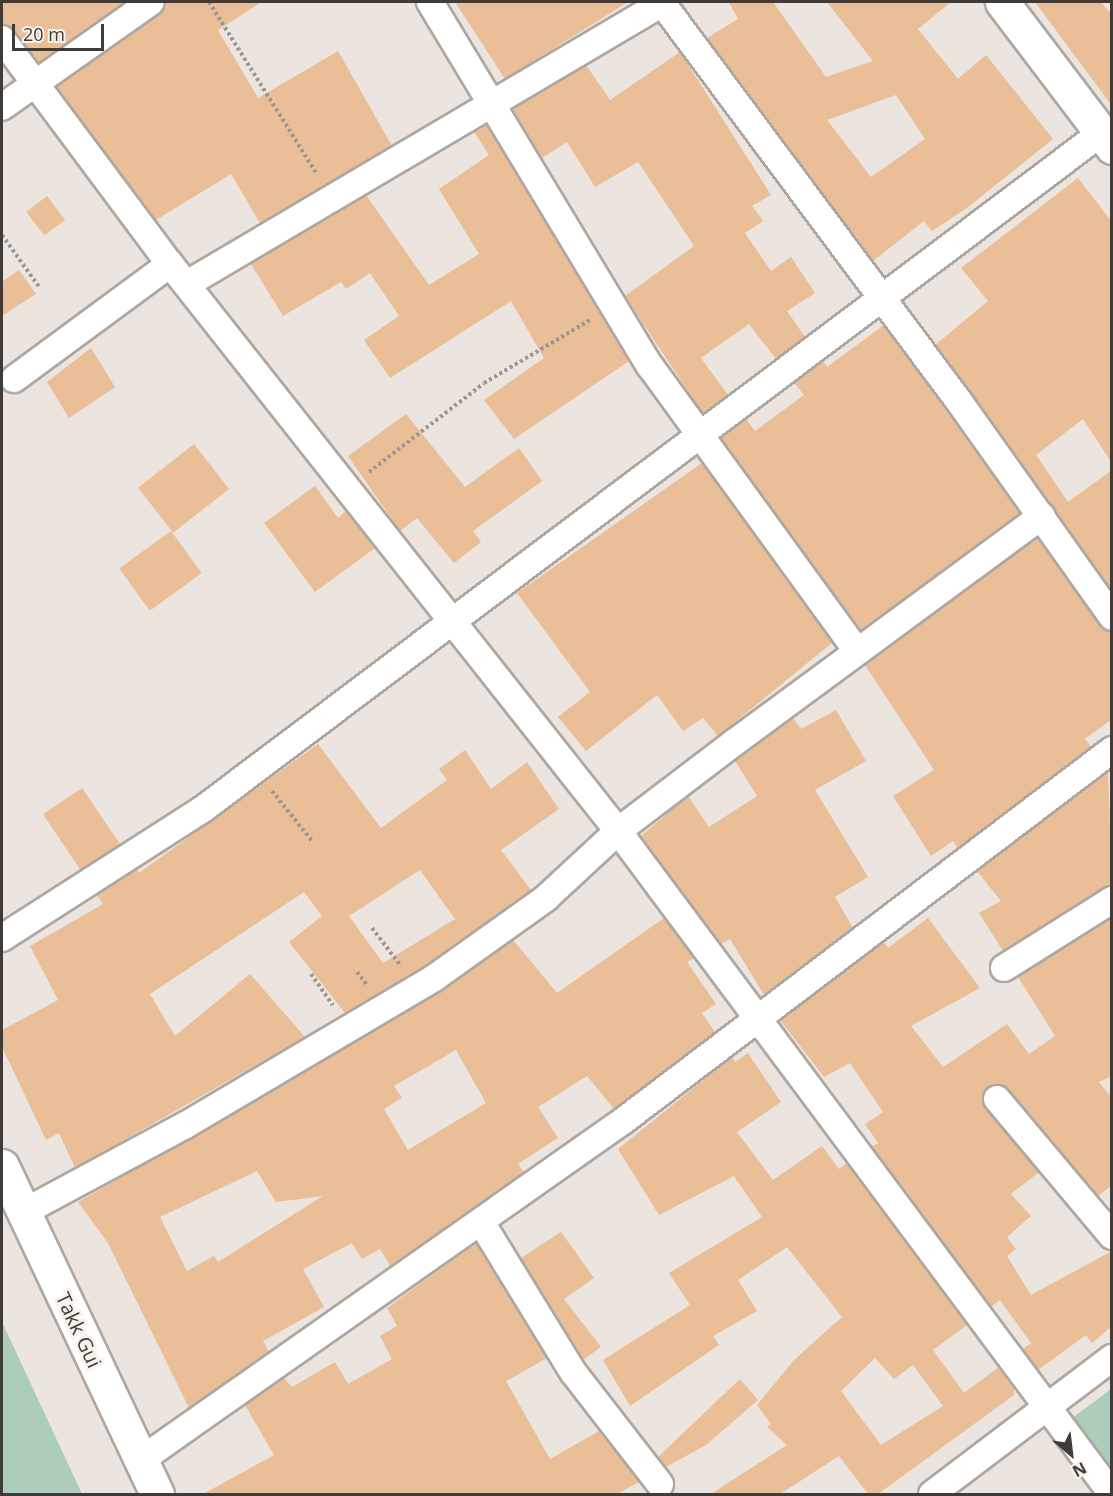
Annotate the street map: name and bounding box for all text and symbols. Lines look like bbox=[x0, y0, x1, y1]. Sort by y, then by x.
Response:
scale bar bbox=[15, 12, 106, 50]
text: 20 m bbox=[23, 22, 65, 46]
street label: Takk Gui bbox=[51, 1289, 107, 1371]
north arrow bbox=[1041, 1424, 1101, 1484]
text: N bbox=[1069, 1457, 1090, 1483]

